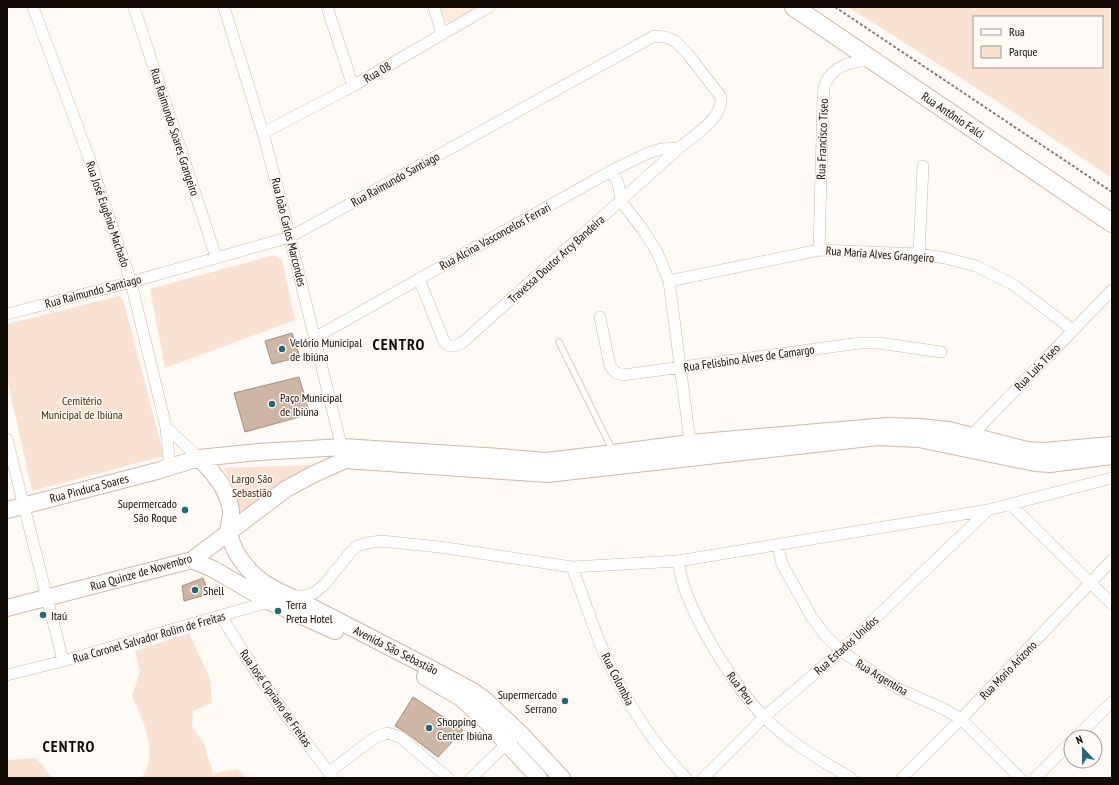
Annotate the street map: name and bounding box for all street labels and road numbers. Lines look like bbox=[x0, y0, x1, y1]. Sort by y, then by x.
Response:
street label: Rua 08 bbox=[361, 58, 393, 86]
street label: Rua Raimundo Soares Grangeiro bbox=[147, 66, 203, 198]
street label: Rua Antônio Falci bbox=[919, 89, 987, 141]
street label: Rua Francisco Tiseo bbox=[813, 98, 831, 180]
street label: Rua Raimundo Santiago bbox=[348, 148, 442, 210]
street label: Rua José Eugênio Machado bbox=[83, 159, 133, 269]
street label: Rua João Carlos Marcondes bbox=[268, 176, 310, 288]
street label: Rua Alcina Vasconcelos Ferrari bbox=[437, 199, 553, 273]
street label: Travessa Doutor Arcy Bandeira bbox=[505, 212, 607, 306]
street label: Rua Maria Alves Grangeiro bbox=[825, 243, 935, 265]
street label: Rua Raimundo Santiago bbox=[43, 271, 143, 311]
street label: Rua Luís Tiseo bbox=[1011, 340, 1063, 394]
street label: Rua Felisbino Alves de Camargo bbox=[683, 341, 815, 375]
street label: Rua Pinduca Soares bbox=[48, 470, 130, 506]
street label: Rua Quinze de Novembro bbox=[88, 550, 194, 594]
street label: Rua Coronel Salvador Rolim de Freitas bbox=[71, 608, 227, 666]
street label: Rua Estados Unidos bbox=[811, 612, 881, 678]
street label: Avenida São Sebastião bbox=[351, 622, 441, 678]
street label: Rua Morio Arizono bbox=[976, 638, 1040, 702]
street label: Rua José Cipriano de Freitas bbox=[237, 646, 315, 750]
street label: Rua Colombia bbox=[598, 650, 638, 708]
street label: Rua Argentina bbox=[853, 656, 911, 699]
street label: Rua Peru bbox=[724, 669, 758, 707]

